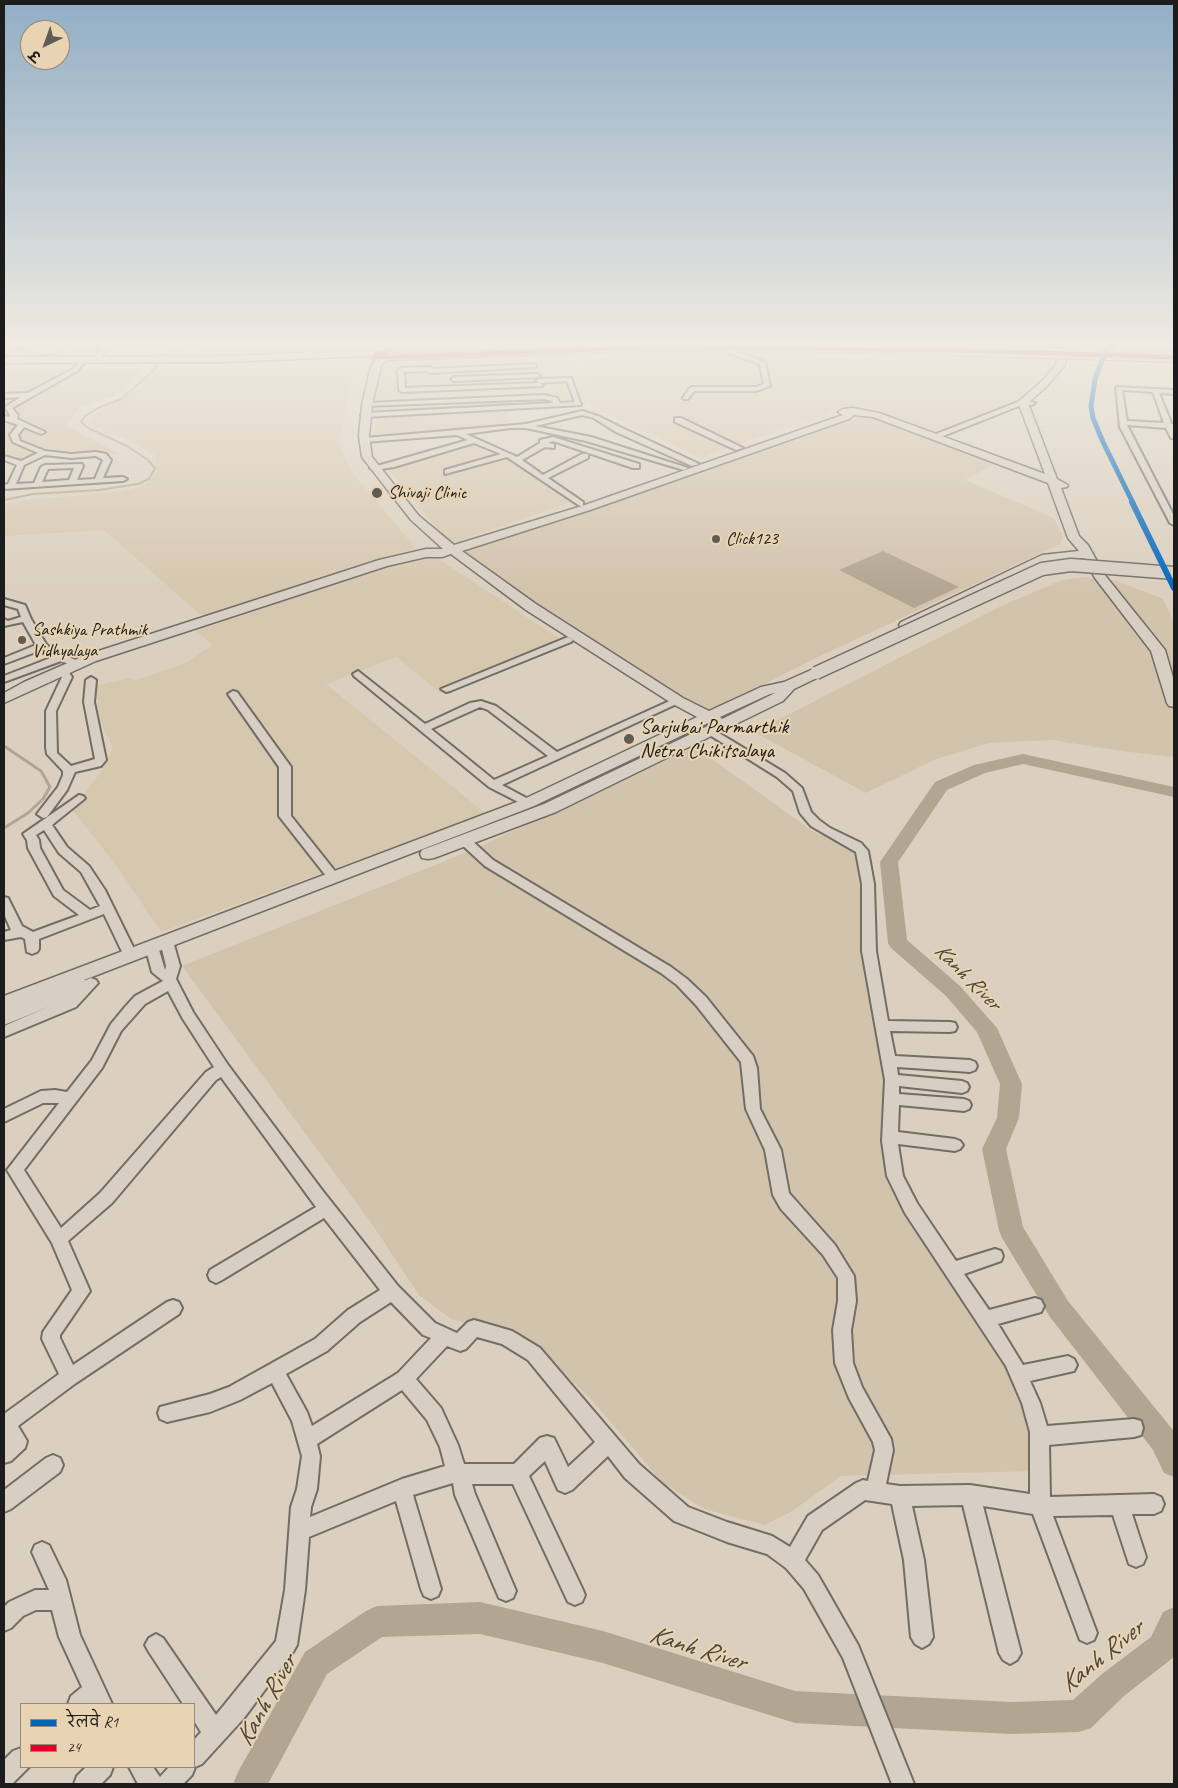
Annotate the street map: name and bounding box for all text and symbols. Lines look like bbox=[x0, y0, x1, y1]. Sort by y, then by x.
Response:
north arrow bbox=[20, 20, 70, 70]
text: उ bbox=[26, 46, 44, 65]
place label: Shivaji Clinic bbox=[388, 482, 467, 504]
marker: Shivaji Clinic bbox=[370, 486, 384, 500]
place label: Click123 bbox=[726, 528, 778, 550]
marker: Click123 bbox=[710, 533, 722, 545]
place label: Sashkiya Prathmik Vidhyalaya bbox=[32, 619, 147, 662]
marker: Sashkiya Prathmik Vidhyalaya bbox=[16, 634, 28, 646]
place label: Sarjubai Parmarthik Netra Chikitsalaya bbox=[640, 714, 788, 764]
marker: Sarjubai Parmarthik Netra Chikitsalaya bbox=[622, 732, 636, 746]
water label: Kanh River bbox=[928, 938, 1006, 1016]
water label: Kanh River bbox=[1054, 1614, 1150, 1700]
water label: Kanh River bbox=[645, 1620, 749, 1678]
water label: Kanh River bbox=[229, 1650, 305, 1752]
legend bbox=[20, 1703, 195, 1768]
text: रेलवे R1 bbox=[67, 1713, 118, 1732]
text: 24 bbox=[67, 1738, 81, 1757]

